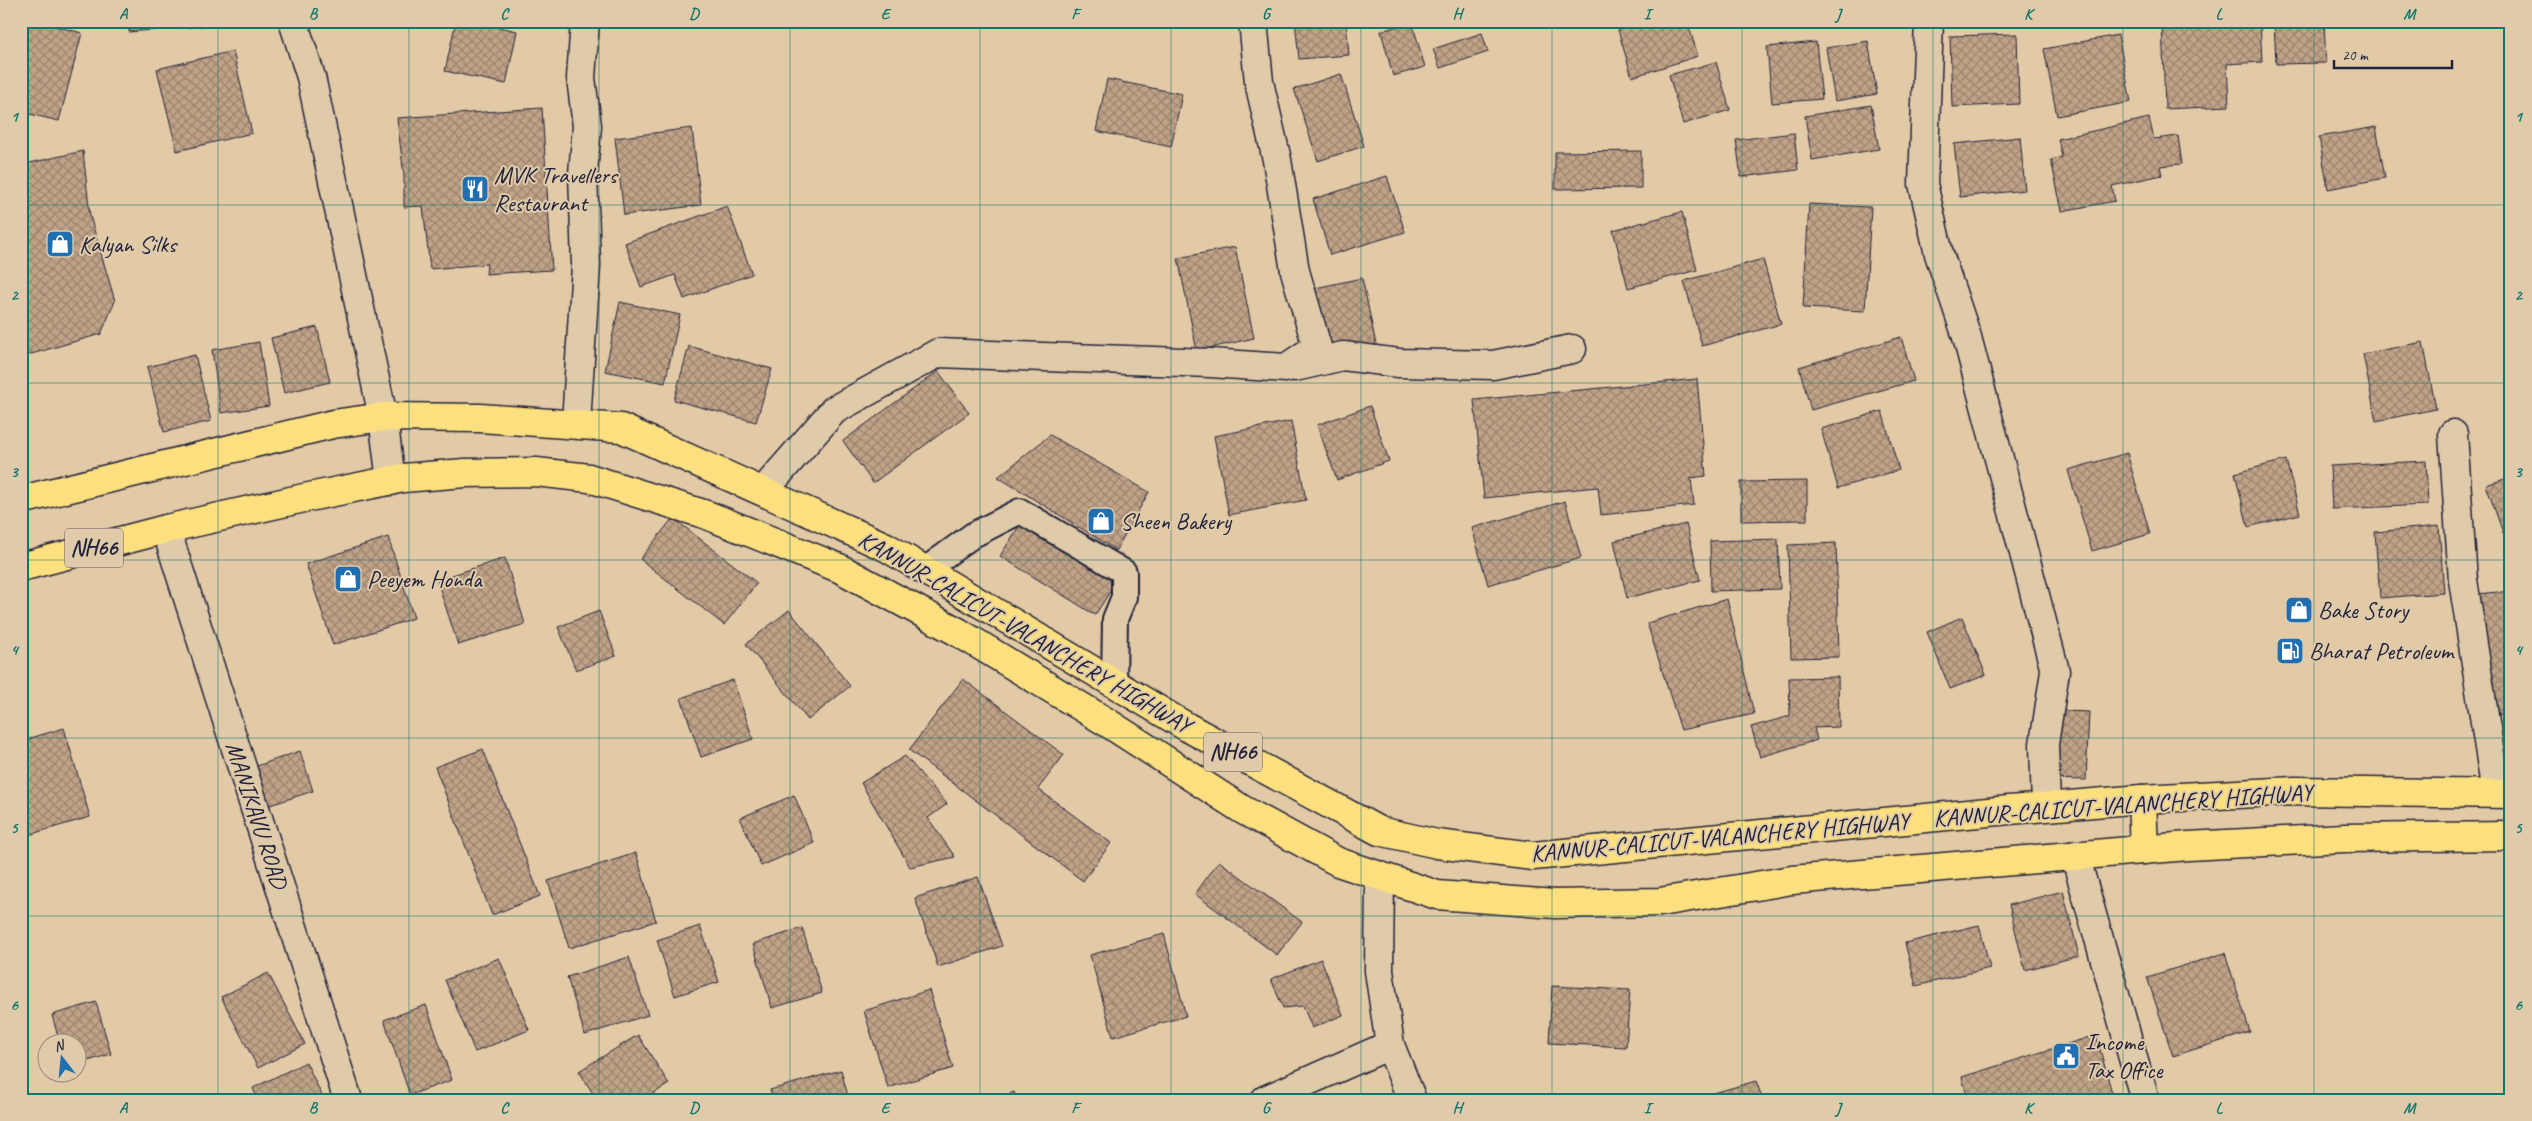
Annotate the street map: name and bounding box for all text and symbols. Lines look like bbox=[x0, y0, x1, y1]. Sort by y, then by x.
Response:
text: A bbox=[119, 4, 129, 24]
text: B bbox=[309, 4, 319, 24]
text: C bbox=[500, 4, 510, 24]
text: D bbox=[689, 4, 700, 24]
text: E bbox=[881, 4, 892, 24]
text: F bbox=[1071, 4, 1082, 24]
text: G bbox=[1262, 4, 1272, 24]
text: H bbox=[1452, 4, 1464, 24]
text: I bbox=[1644, 4, 1654, 24]
text: J bbox=[1834, 4, 1843, 24]
text: K bbox=[2024, 4, 2036, 24]
text: L bbox=[2216, 4, 2224, 24]
text: M bbox=[2403, 4, 2417, 24]
scale bar bbox=[2334, 38, 2452, 70]
text: 20 m bbox=[2342, 46, 2369, 65]
text: 1 bbox=[10, 107, 19, 127]
text: 1 bbox=[2514, 107, 2523, 127]
place label: MVK Travellers Restaurant bbox=[494, 160, 619, 218]
restaurant icon: MVK Travellers Restaurant bbox=[460, 174, 490, 204]
shop icon: Kalyan Silks bbox=[45, 229, 75, 259]
place label: Kalyan Silks bbox=[79, 229, 178, 259]
text: 2 bbox=[10, 285, 19, 305]
text: 2 bbox=[2514, 285, 2523, 305]
text: 3 bbox=[10, 462, 19, 482]
text: 3 bbox=[2514, 462, 2523, 482]
shop icon: Sheen Bakery bbox=[1086, 506, 1116, 536]
place label: Sheen Bakery bbox=[1120, 506, 1233, 536]
street label: KANNUR-CALICUT-VALANCHERY HIGHWAY bbox=[853, 524, 1199, 741]
road number: NH66 bbox=[65, 528, 123, 568]
shop icon: Peeyem Honda bbox=[333, 564, 363, 594]
place label: Peeyem Honda bbox=[367, 564, 483, 594]
shop icon: Bake Story bbox=[2284, 595, 2314, 625]
place label: Bake Story bbox=[2318, 595, 2410, 625]
fuel station icon: Bharat Petroleum bbox=[2275, 636, 2305, 666]
place label: Bharat Petroleum bbox=[2309, 636, 2456, 666]
text: 4 bbox=[10, 640, 19, 660]
text: 4 bbox=[2514, 640, 2523, 660]
road number: NH66 bbox=[1204, 732, 1262, 772]
street label: MANIKAVU ROAD bbox=[219, 738, 295, 894]
street label: KANNUR-CALICUT-VALANCHERY HIGHWAY bbox=[1933, 777, 2316, 833]
street label: KANNUR-CALICUT-VALANCHERY HIGHWAY bbox=[1530, 805, 1913, 868]
text: 5 bbox=[11, 818, 20, 838]
text: 5 bbox=[2515, 818, 2524, 838]
text: 6 bbox=[10, 995, 19, 1015]
text: 6 bbox=[2514, 995, 2523, 1015]
place label: Income Tax Office bbox=[2085, 1027, 2164, 1085]
north arrow bbox=[38, 1034, 88, 1084]
text: N bbox=[52, 1036, 67, 1055]
public building icon: Income Tax Office bbox=[2051, 1041, 2081, 1071]
text: A bbox=[119, 1098, 129, 1118]
text: B bbox=[309, 1098, 319, 1118]
text: C bbox=[500, 1098, 510, 1118]
text: D bbox=[689, 1098, 700, 1118]
text: E bbox=[881, 1098, 892, 1118]
text: F bbox=[1071, 1098, 1082, 1118]
text: G bbox=[1262, 1098, 1272, 1118]
text: H bbox=[1452, 1098, 1464, 1118]
text: I bbox=[1644, 1098, 1654, 1118]
text: J bbox=[1834, 1098, 1843, 1118]
text: K bbox=[2024, 1098, 2036, 1118]
text: L bbox=[2216, 1098, 2224, 1118]
text: M bbox=[2403, 1098, 2417, 1118]

